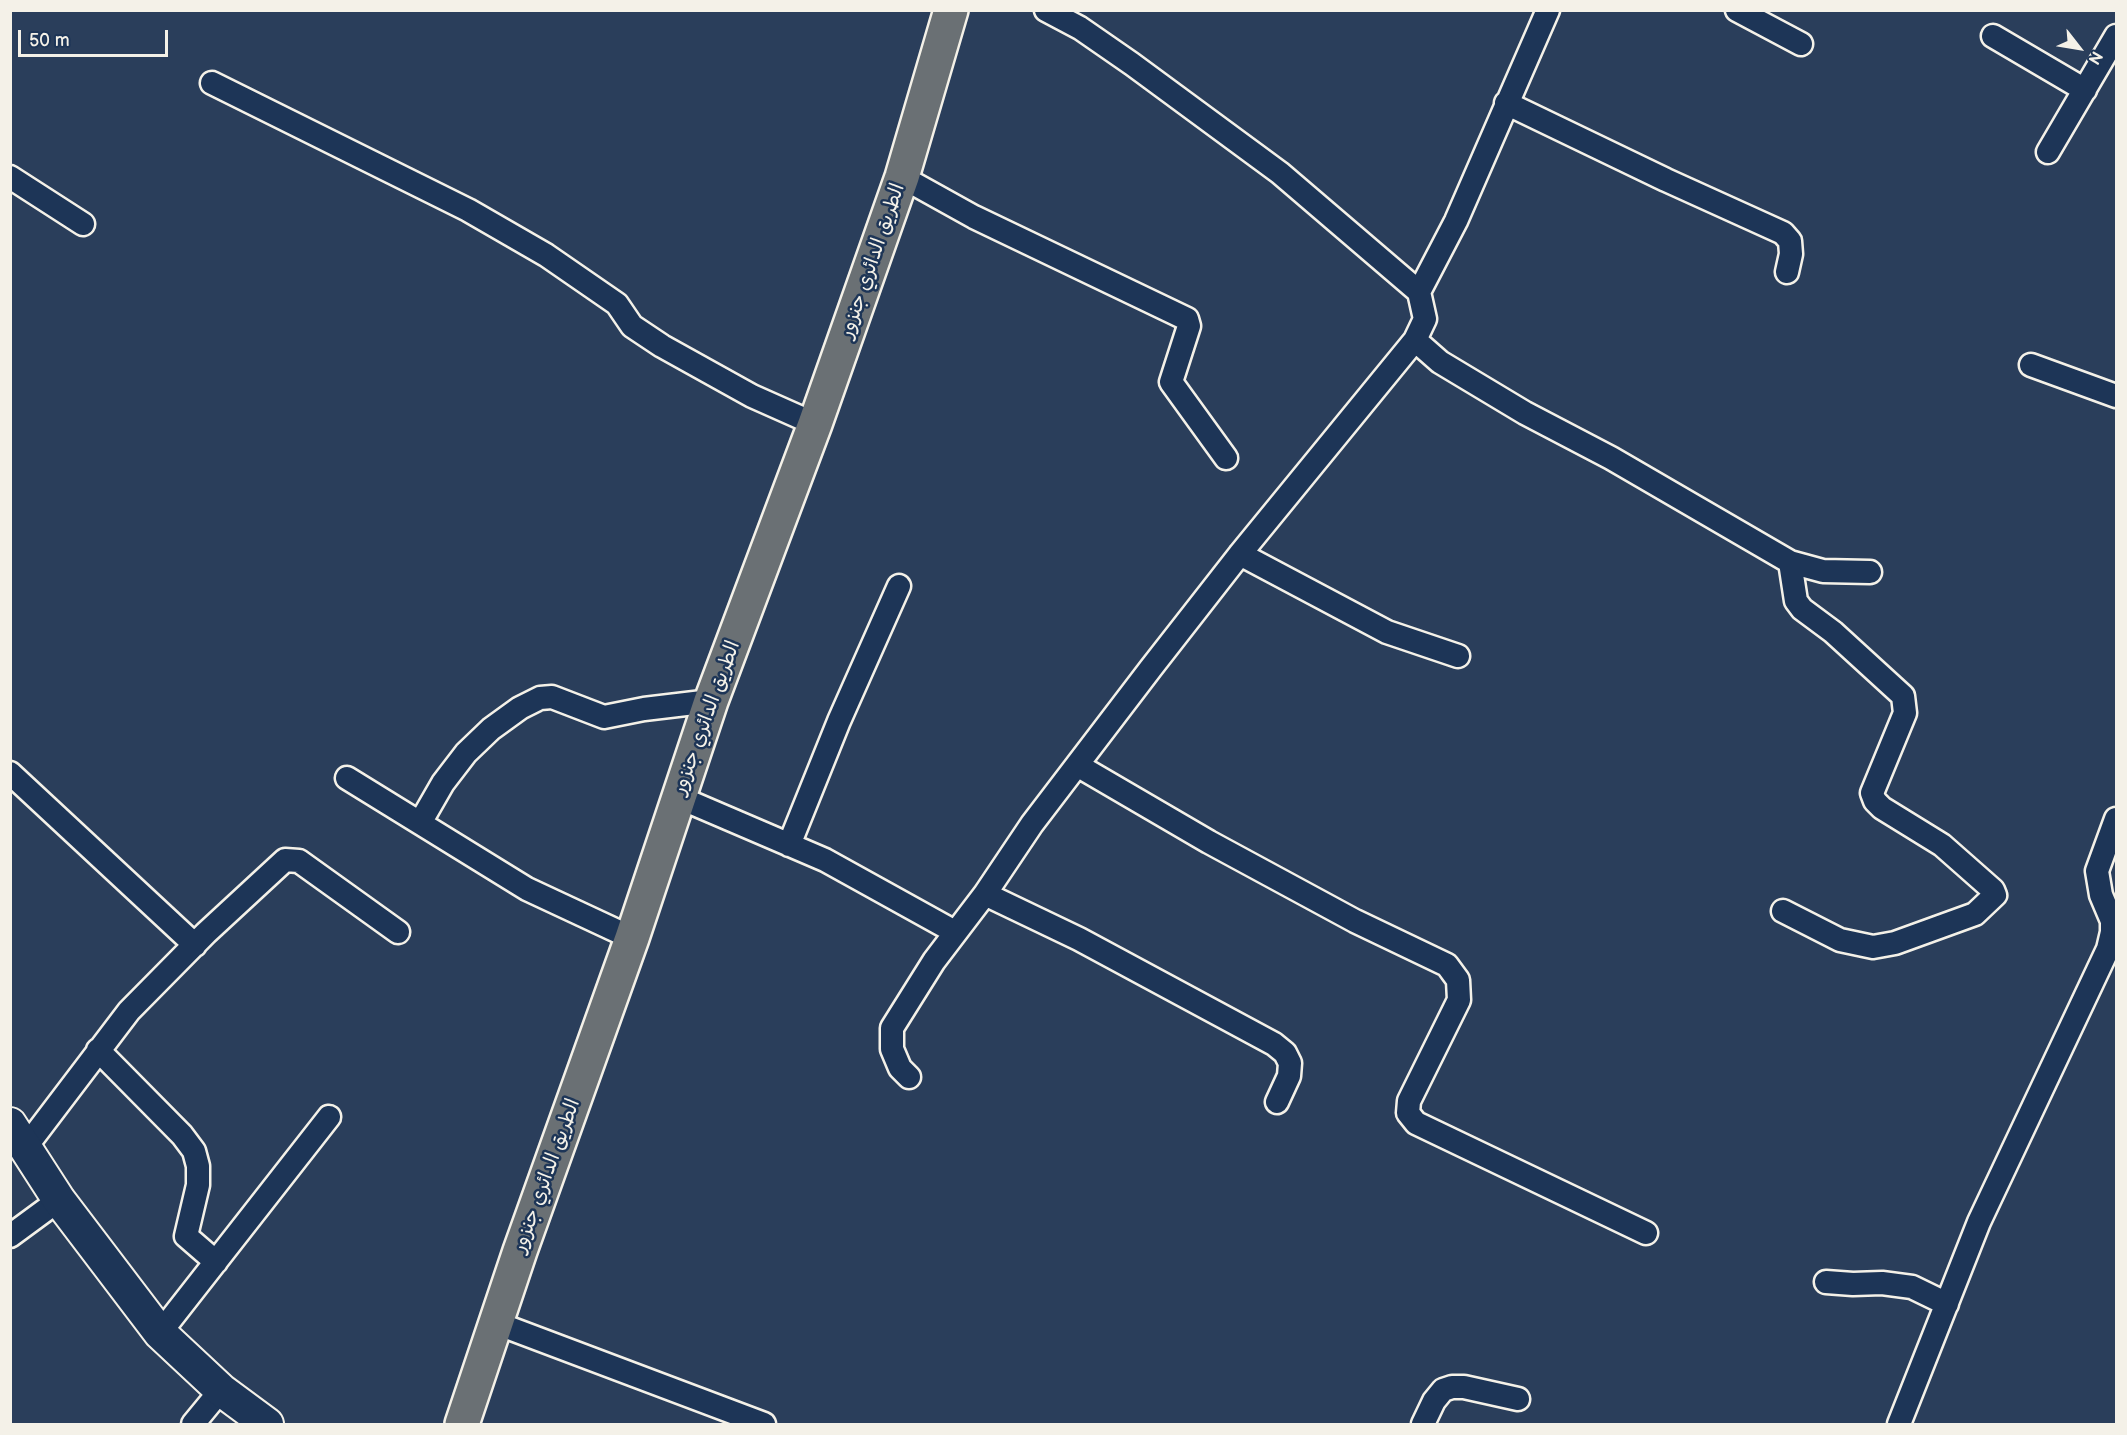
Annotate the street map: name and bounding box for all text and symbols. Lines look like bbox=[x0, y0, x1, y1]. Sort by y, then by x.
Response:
scale bar bbox=[21, 18, 171, 56]
north arrow bbox=[2049, 18, 2109, 78]
text: 50 m bbox=[29, 30, 70, 51]
text: N bbox=[2084, 47, 2106, 68]
street label: الطريق الدائري جنزور bbox=[835, 181, 911, 341]
street label: الطريق الدائري جنزور bbox=[668, 638, 746, 798]
street label: الطريق الدائري جنزور bbox=[508, 1096, 586, 1256]

